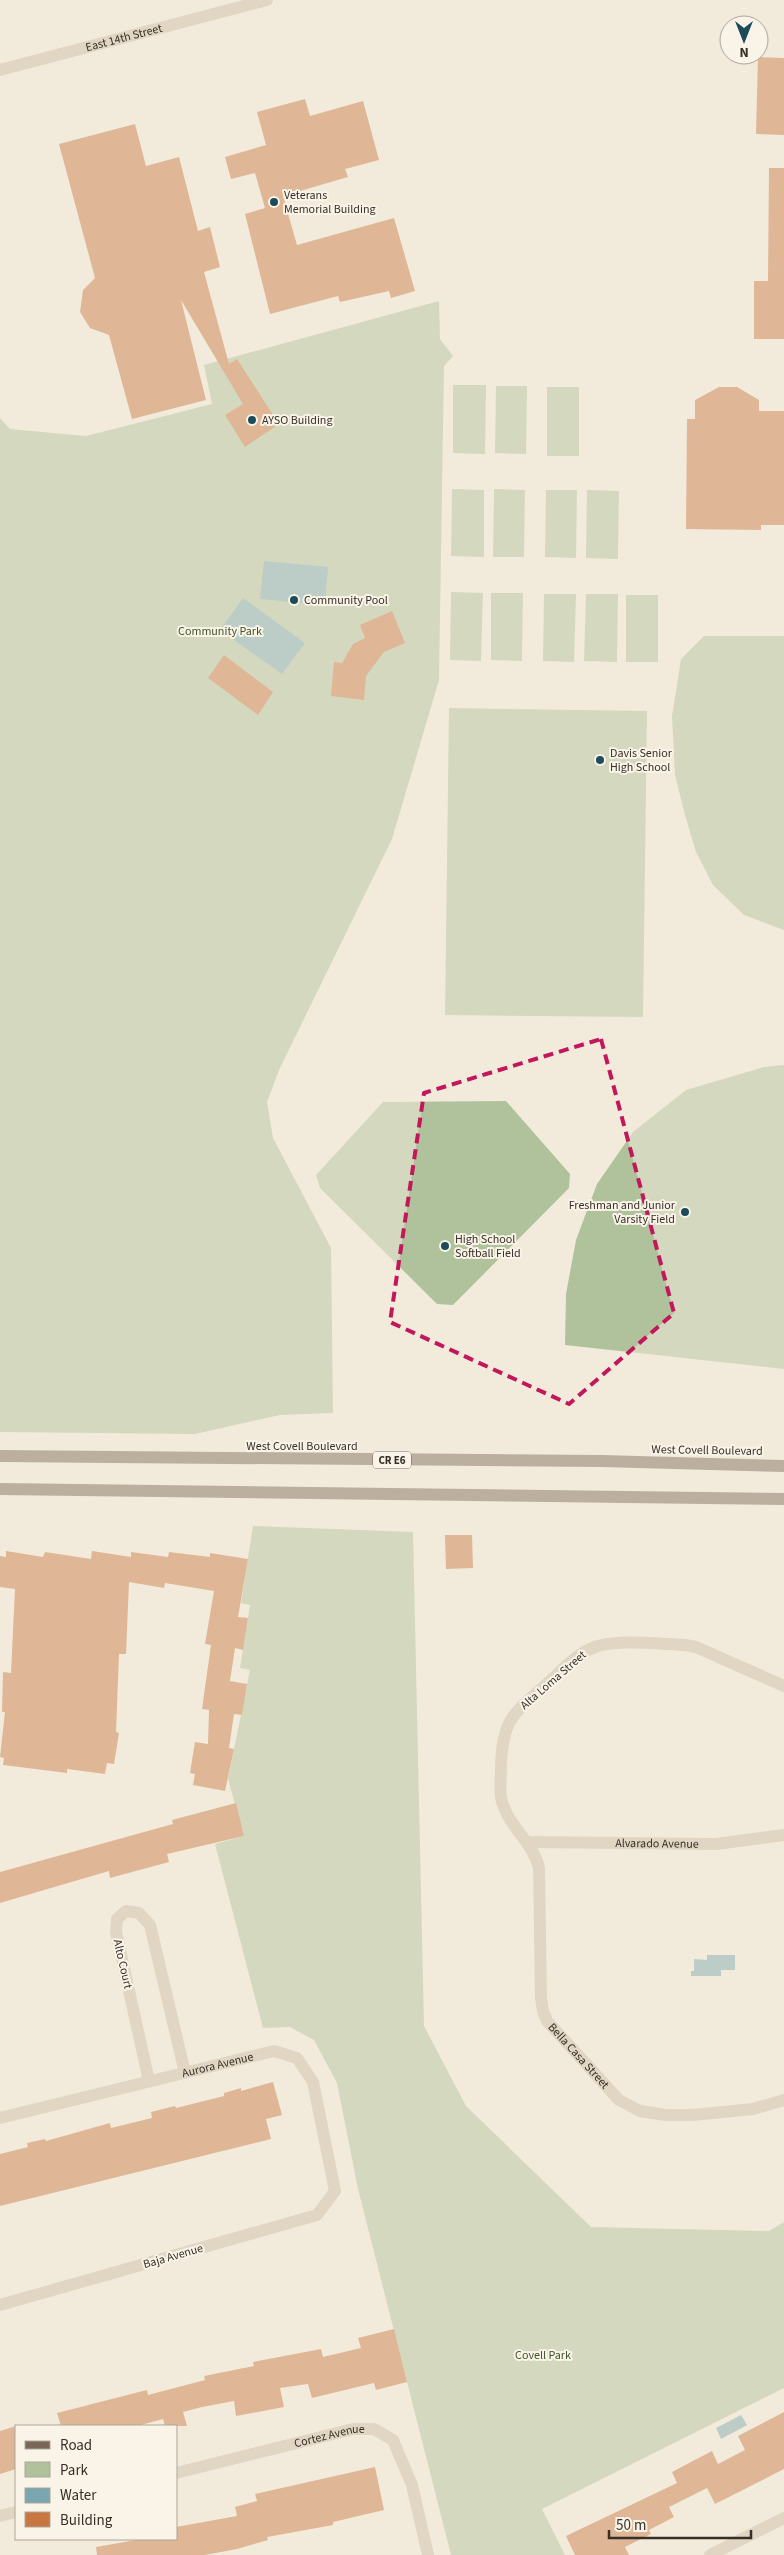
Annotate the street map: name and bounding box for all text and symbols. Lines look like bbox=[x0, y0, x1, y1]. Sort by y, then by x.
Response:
north arrow bbox=[719, 15, 769, 65]
street label: East 14th Street bbox=[84, 20, 164, 56]
text: N bbox=[739, 42, 749, 62]
place label: Veterans Memorial Building bbox=[284, 187, 376, 218]
marker: Veterans Memorial Building bbox=[268, 196, 280, 208]
place label: AYSO Building bbox=[262, 412, 332, 429]
marker: AYSO Building bbox=[246, 414, 258, 426]
place label: Community Pool bbox=[304, 592, 388, 609]
marker: Community Pool bbox=[288, 594, 300, 606]
park label: Community Park bbox=[178, 623, 262, 640]
place label: Davis Senior High School bbox=[610, 745, 673, 776]
marker: Davis Senior High School bbox=[594, 754, 606, 766]
place label: Freshman and Junior Varsity Field bbox=[569, 1197, 676, 1228]
marker: Freshman and Junior Varsity Field bbox=[679, 1206, 691, 1218]
place label: High School Softball Field bbox=[455, 1231, 521, 1262]
marker: High School Softball Field bbox=[439, 1240, 451, 1252]
street label: West Covell Boulevard bbox=[246, 1438, 358, 1455]
street label: West Covell Boulevard bbox=[651, 1441, 763, 1460]
road number: CR E6 bbox=[373, 1452, 411, 1468]
street label: Alta Loma Street bbox=[517, 1647, 590, 1714]
street label: Alvarado Avenue bbox=[615, 1835, 699, 1853]
street label: Alto Court bbox=[109, 1938, 136, 1991]
street label: Bella Casa Street bbox=[544, 2019, 613, 2093]
street label: Aurora Avenue bbox=[180, 2048, 255, 2082]
street label: Baja Avenue bbox=[141, 2240, 205, 2273]
park label: Covell Park bbox=[515, 2347, 571, 2364]
street label: Cortez Avenue bbox=[292, 2421, 365, 2452]
legend bbox=[15, 2425, 178, 2540]
text: Road bbox=[60, 2435, 92, 2456]
text: Park bbox=[60, 2460, 89, 2481]
text: Water bbox=[60, 2485, 97, 2506]
scale bar bbox=[609, 2508, 752, 2540]
text: Building bbox=[60, 2510, 113, 2531]
text: 50 m bbox=[616, 2515, 646, 2536]

